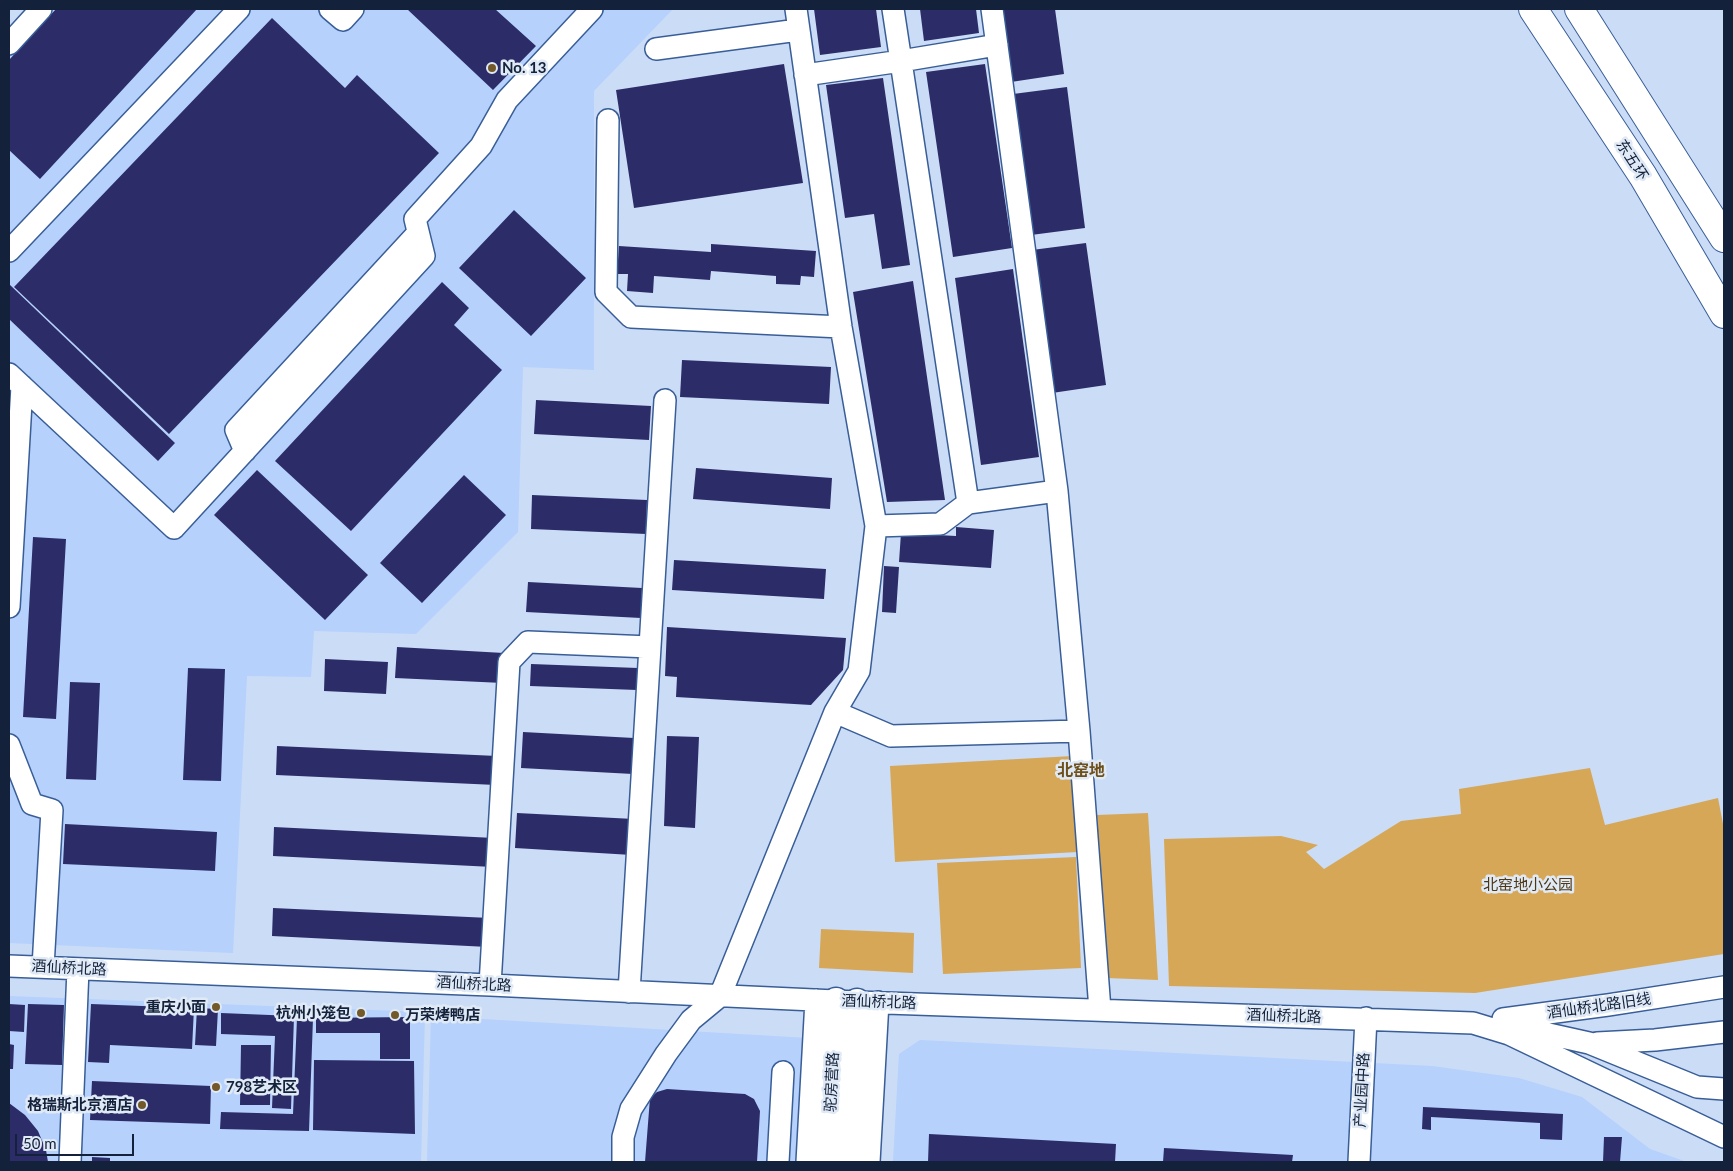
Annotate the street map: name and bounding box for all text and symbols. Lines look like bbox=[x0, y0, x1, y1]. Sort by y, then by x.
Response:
place label: No. 13 bbox=[502, 59, 547, 77]
marker: No. 13 bbox=[486, 62, 498, 74]
street label: 东五环 bbox=[1612, 136, 1652, 184]
district label: 北窑地 bbox=[1057, 761, 1105, 781]
park label: 北窑地小公园 bbox=[1483, 876, 1573, 894]
street label: 酒仙桥北路 bbox=[31, 957, 107, 979]
street label: 酒仙桥北路 bbox=[436, 973, 512, 995]
street label: 酒仙桥北路旧线 bbox=[1546, 990, 1652, 1022]
street label: 酒仙桥北路 bbox=[841, 992, 917, 1012]
place label: 重庆小面 bbox=[146, 998, 206, 1016]
marker: 重庆小面 bbox=[210, 1001, 222, 1013]
place label: 杭州小笼包 bbox=[276, 1004, 351, 1022]
place label: 万荣烤鸭店 bbox=[405, 1006, 480, 1024]
street label: 酒仙桥北路 bbox=[1246, 1006, 1322, 1026]
marker: 杭州小笼包 bbox=[355, 1007, 367, 1019]
marker: 万荣烤鸭店 bbox=[389, 1009, 401, 1021]
street label: 驼房营路 bbox=[821, 1052, 843, 1112]
street label: 产业园中路 bbox=[1351, 1052, 1373, 1128]
place label: 798艺术区 bbox=[226, 1078, 297, 1096]
marker: 798艺术区 bbox=[210, 1081, 222, 1093]
place label: 格瑞斯北京酒店 bbox=[27, 1096, 132, 1114]
marker: 格瑞斯北京酒店 bbox=[136, 1099, 148, 1111]
scale bar bbox=[18, 1124, 136, 1156]
text: 50 m bbox=[23, 1134, 57, 1152]

